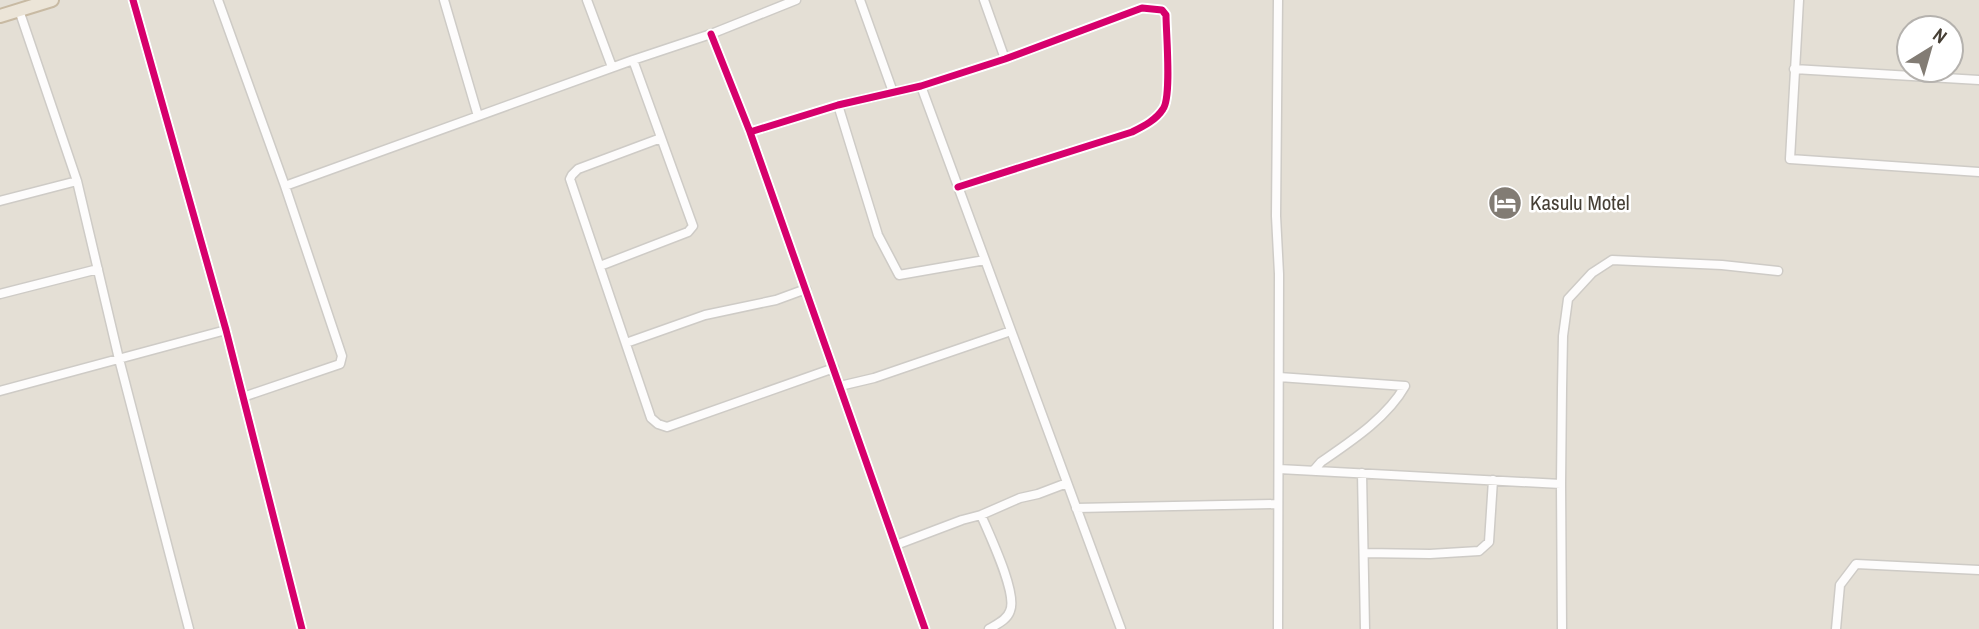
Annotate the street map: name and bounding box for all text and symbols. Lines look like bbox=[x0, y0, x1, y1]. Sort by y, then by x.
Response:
north arrow bbox=[1895, 14, 1965, 84]
text: N bbox=[1928, 22, 1953, 49]
hotel icon: Kasulu Motel bbox=[1486, 184, 1524, 222]
place label: Kasulu Motel bbox=[1530, 188, 1630, 217]

